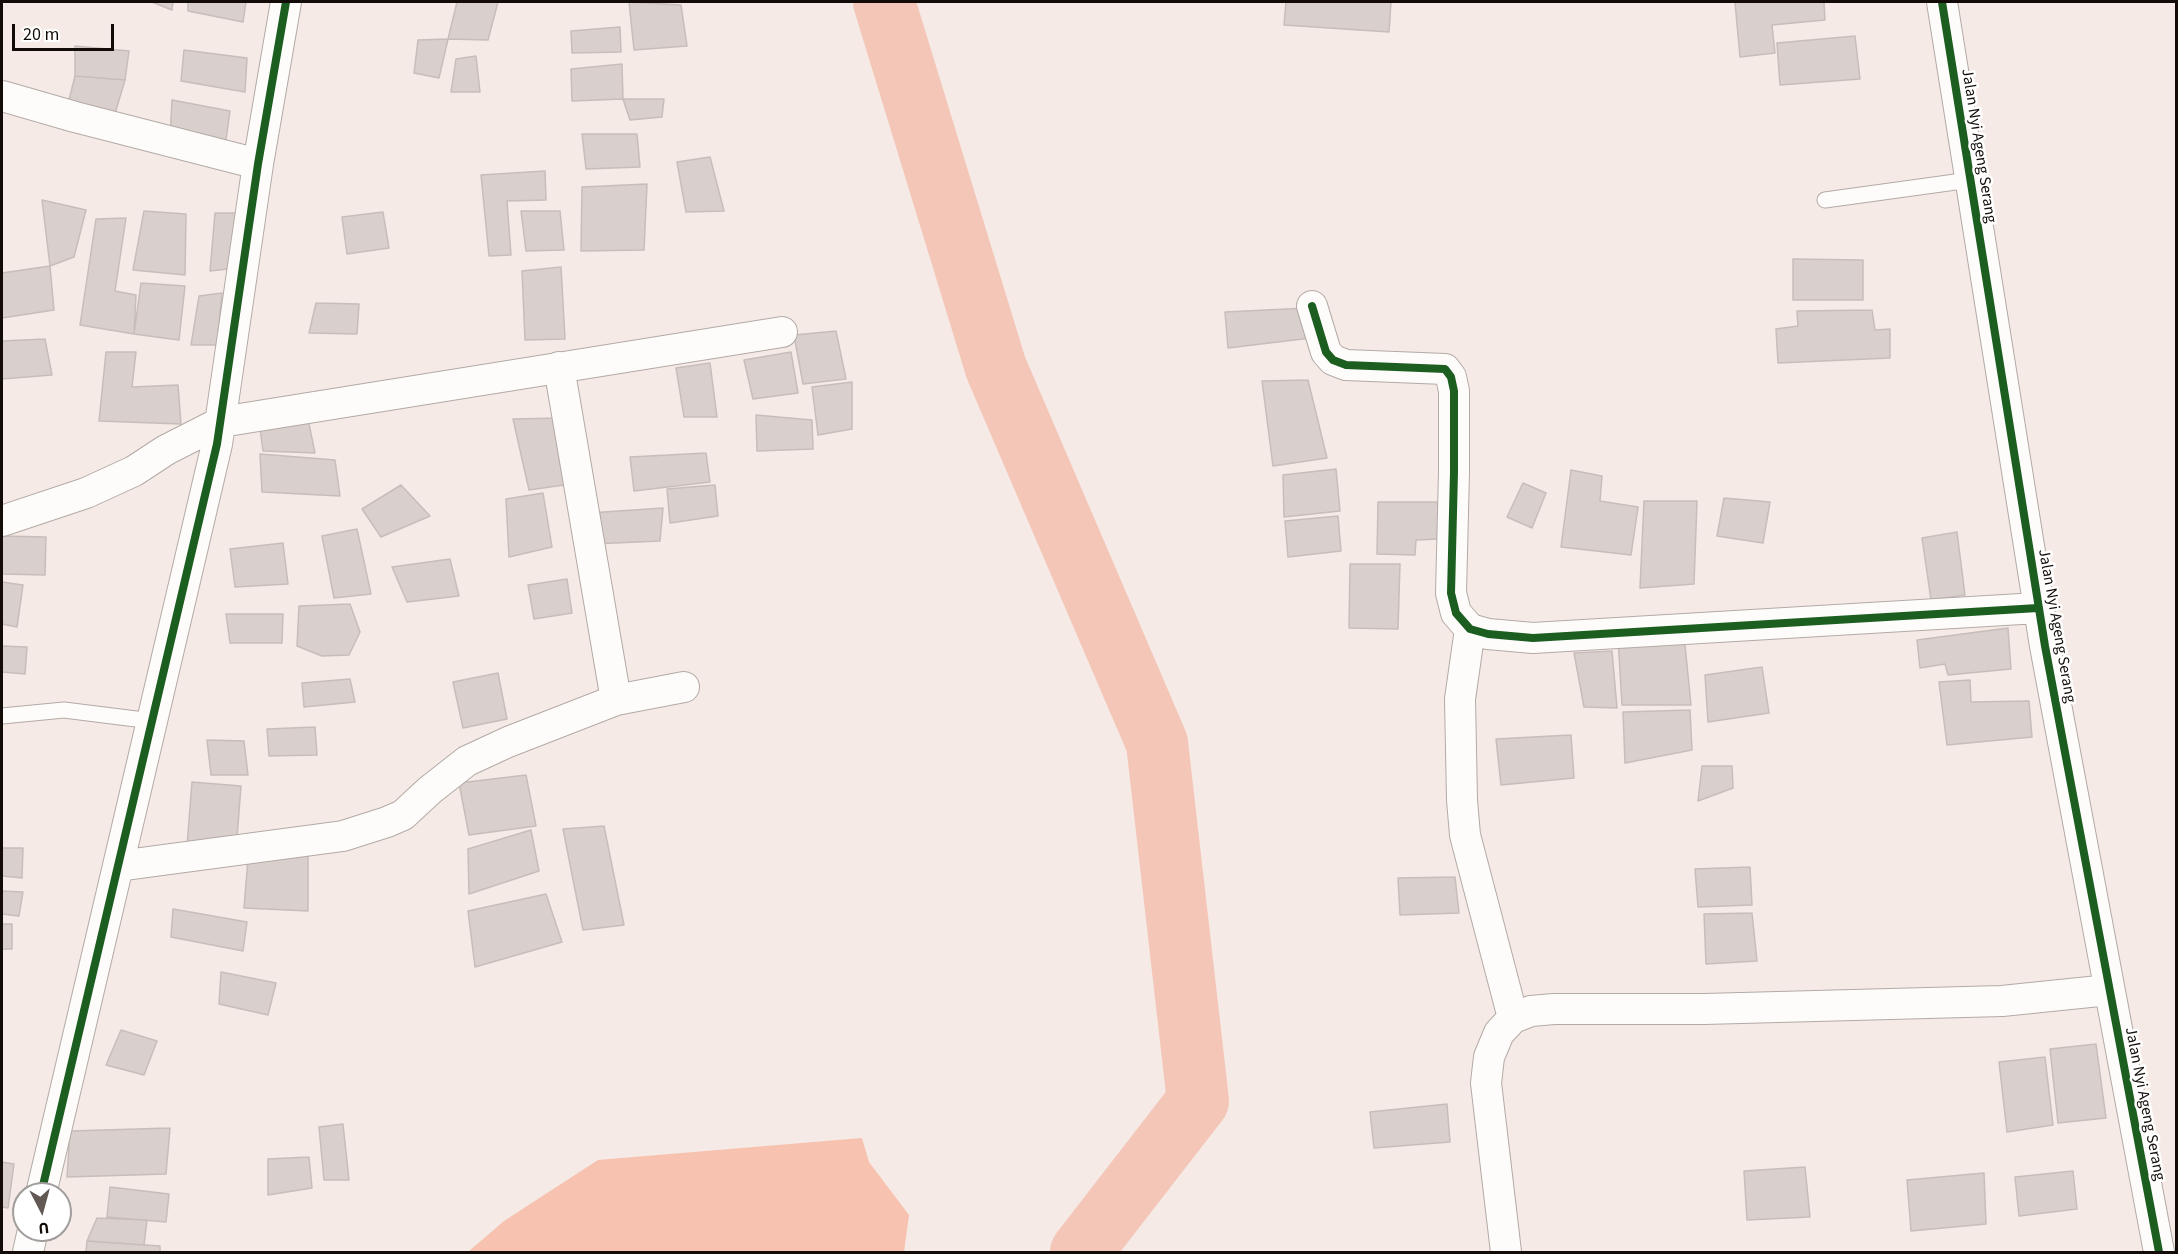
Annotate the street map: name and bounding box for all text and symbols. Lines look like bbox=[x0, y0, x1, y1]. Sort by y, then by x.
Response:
scale bar bbox=[15, 12, 117, 50]
text: 20 m bbox=[23, 22, 59, 47]
street label: Jalan Nyi Ageng Serang bbox=[1956, 68, 2000, 224]
street label: Jalan Nyi Ageng Serang bbox=[2033, 548, 2079, 704]
street label: Jalan Nyi Ageng Serang bbox=[2120, 1026, 2168, 1182]
north arrow bbox=[12, 1182, 72, 1242]
text: U bbox=[37, 1216, 50, 1239]

